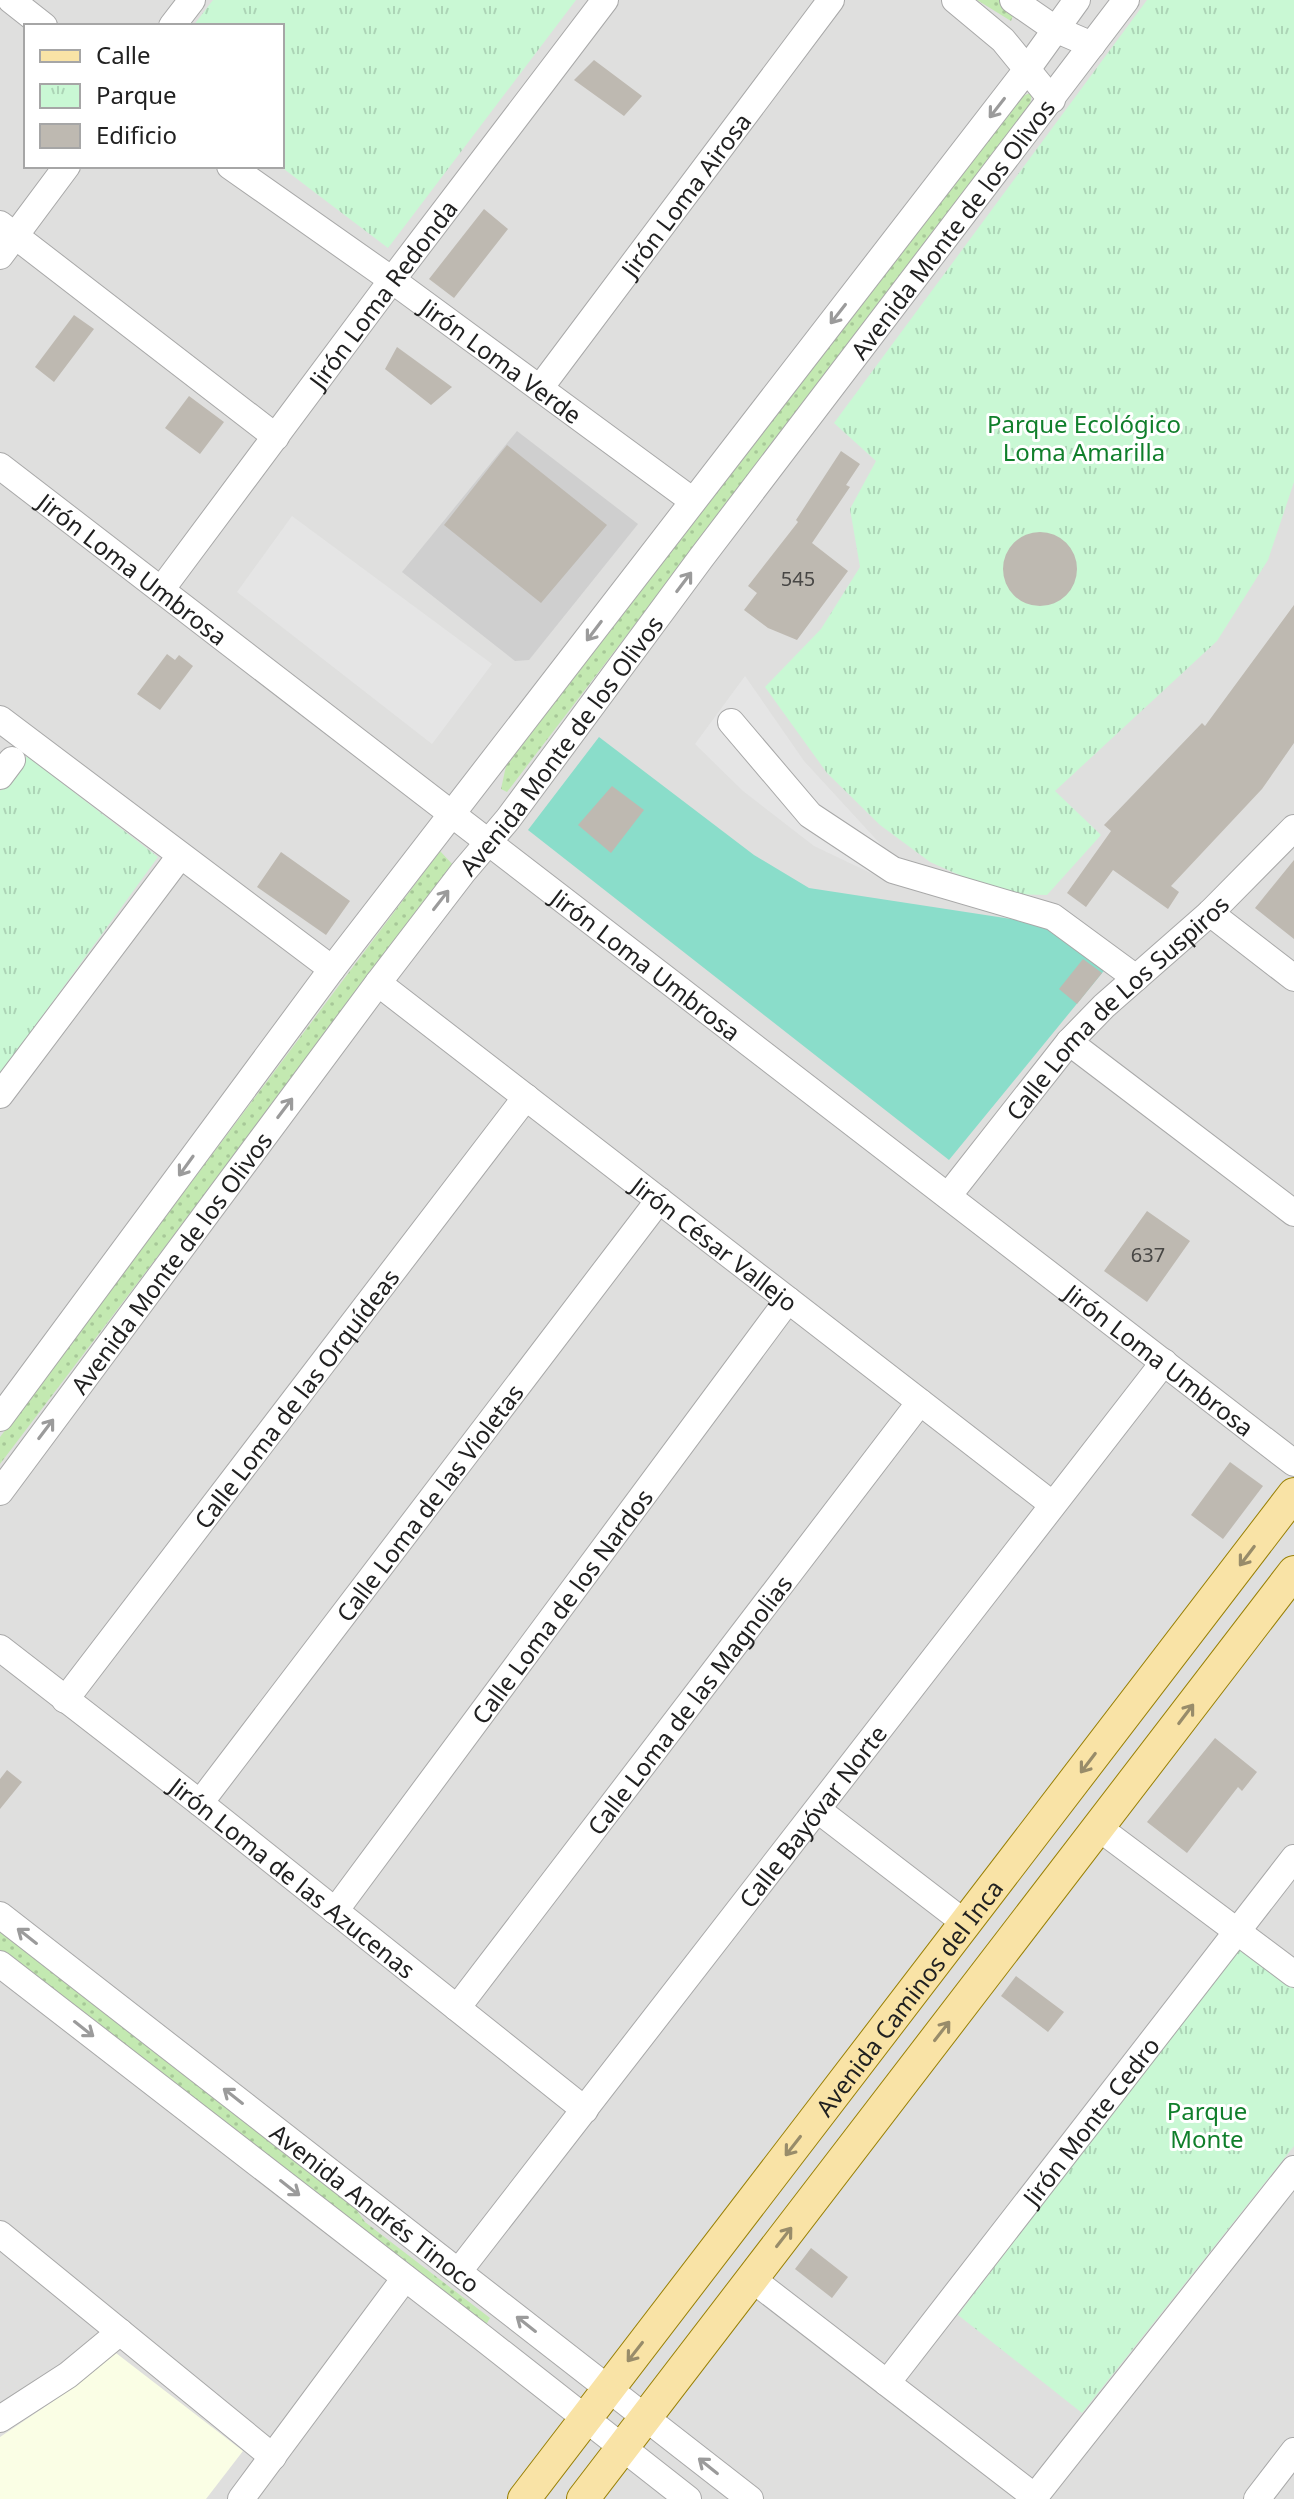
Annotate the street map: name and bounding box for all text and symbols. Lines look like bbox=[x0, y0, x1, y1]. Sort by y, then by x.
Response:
legend bbox=[24, 24, 284, 168]
text: Calle bbox=[96, 38, 151, 71]
text: Parque bbox=[96, 78, 177, 111]
street label: Avenida Monte de los Olivos bbox=[842, 92, 1062, 365]
one-way arrow bbox=[989, 97, 1006, 118]
street label: Jirón Loma Airosa bbox=[612, 105, 758, 285]
text: Edificio bbox=[96, 118, 177, 151]
street label: Jirón Loma Redonda bbox=[300, 193, 464, 396]
street label: Jirón Loma Verde bbox=[413, 289, 589, 431]
one-way arrow bbox=[830, 303, 847, 324]
park label: Parque Ecológico Loma Amarilla bbox=[987, 407, 1181, 468]
street label: Jirón Loma Umbrosa bbox=[30, 484, 235, 652]
house number: 545 bbox=[781, 565, 815, 592]
one-way arrow bbox=[675, 572, 692, 593]
street label: Avenida Monte de los Olivos bbox=[451, 608, 670, 882]
one-way arrow bbox=[586, 620, 603, 641]
street label: Jirón Loma Umbrosa bbox=[543, 879, 748, 1048]
street label: Calle Loma de Los Suspiros bbox=[998, 887, 1236, 1127]
one-way arrow bbox=[433, 890, 450, 911]
one-way arrow bbox=[276, 1098, 293, 1119]
street label: Avenida Monte de los Olivos bbox=[62, 1125, 279, 1400]
one-way arrow bbox=[178, 1155, 194, 1177]
street label: Jirón César Vallejo bbox=[624, 1168, 805, 1318]
house number: 637 bbox=[1131, 1241, 1165, 1268]
street label: Calle Loma de las Orquídeas bbox=[186, 1261, 406, 1535]
street label: Jirón Loma Umbrosa bbox=[1057, 1275, 1261, 1443]
street label: Calle Loma de las Violetas bbox=[328, 1377, 530, 1628]
one-way arrow bbox=[38, 1419, 55, 1440]
street label: Calle Loma de los Nardos bbox=[463, 1481, 659, 1730]
one-way arrow bbox=[1238, 1545, 1255, 1566]
street label: Calle Loma de las Magnolias bbox=[579, 1568, 799, 1841]
one-way arrow bbox=[1177, 1704, 1194, 1725]
street label: Calle Bayóvar Norte bbox=[731, 1718, 893, 1914]
one-way arrow bbox=[1080, 1752, 1097, 1773]
street label: Jirón Loma de las Azucenas bbox=[162, 1768, 423, 1985]
street label: Avenida Caminos del Inca bbox=[807, 1872, 1010, 2122]
one-way arrow bbox=[17, 1928, 38, 1945]
one-way arrow bbox=[73, 2021, 94, 2038]
one-way arrow bbox=[934, 2021, 951, 2042]
street label: Jirón Monte Cedro bbox=[1013, 2030, 1166, 2213]
one-way arrow bbox=[223, 2087, 244, 2104]
park label: Parque Monte bbox=[1167, 2094, 1247, 2155]
street label: Avenida Andrés Tinoco bbox=[264, 2115, 487, 2300]
one-way arrow bbox=[785, 2135, 802, 2157]
one-way arrow bbox=[278, 2180, 300, 2197]
one-way arrow bbox=[775, 2227, 792, 2248]
one-way arrow bbox=[516, 2315, 537, 2333]
one-way arrow bbox=[626, 2341, 643, 2363]
one-way arrow bbox=[698, 2457, 719, 2474]

